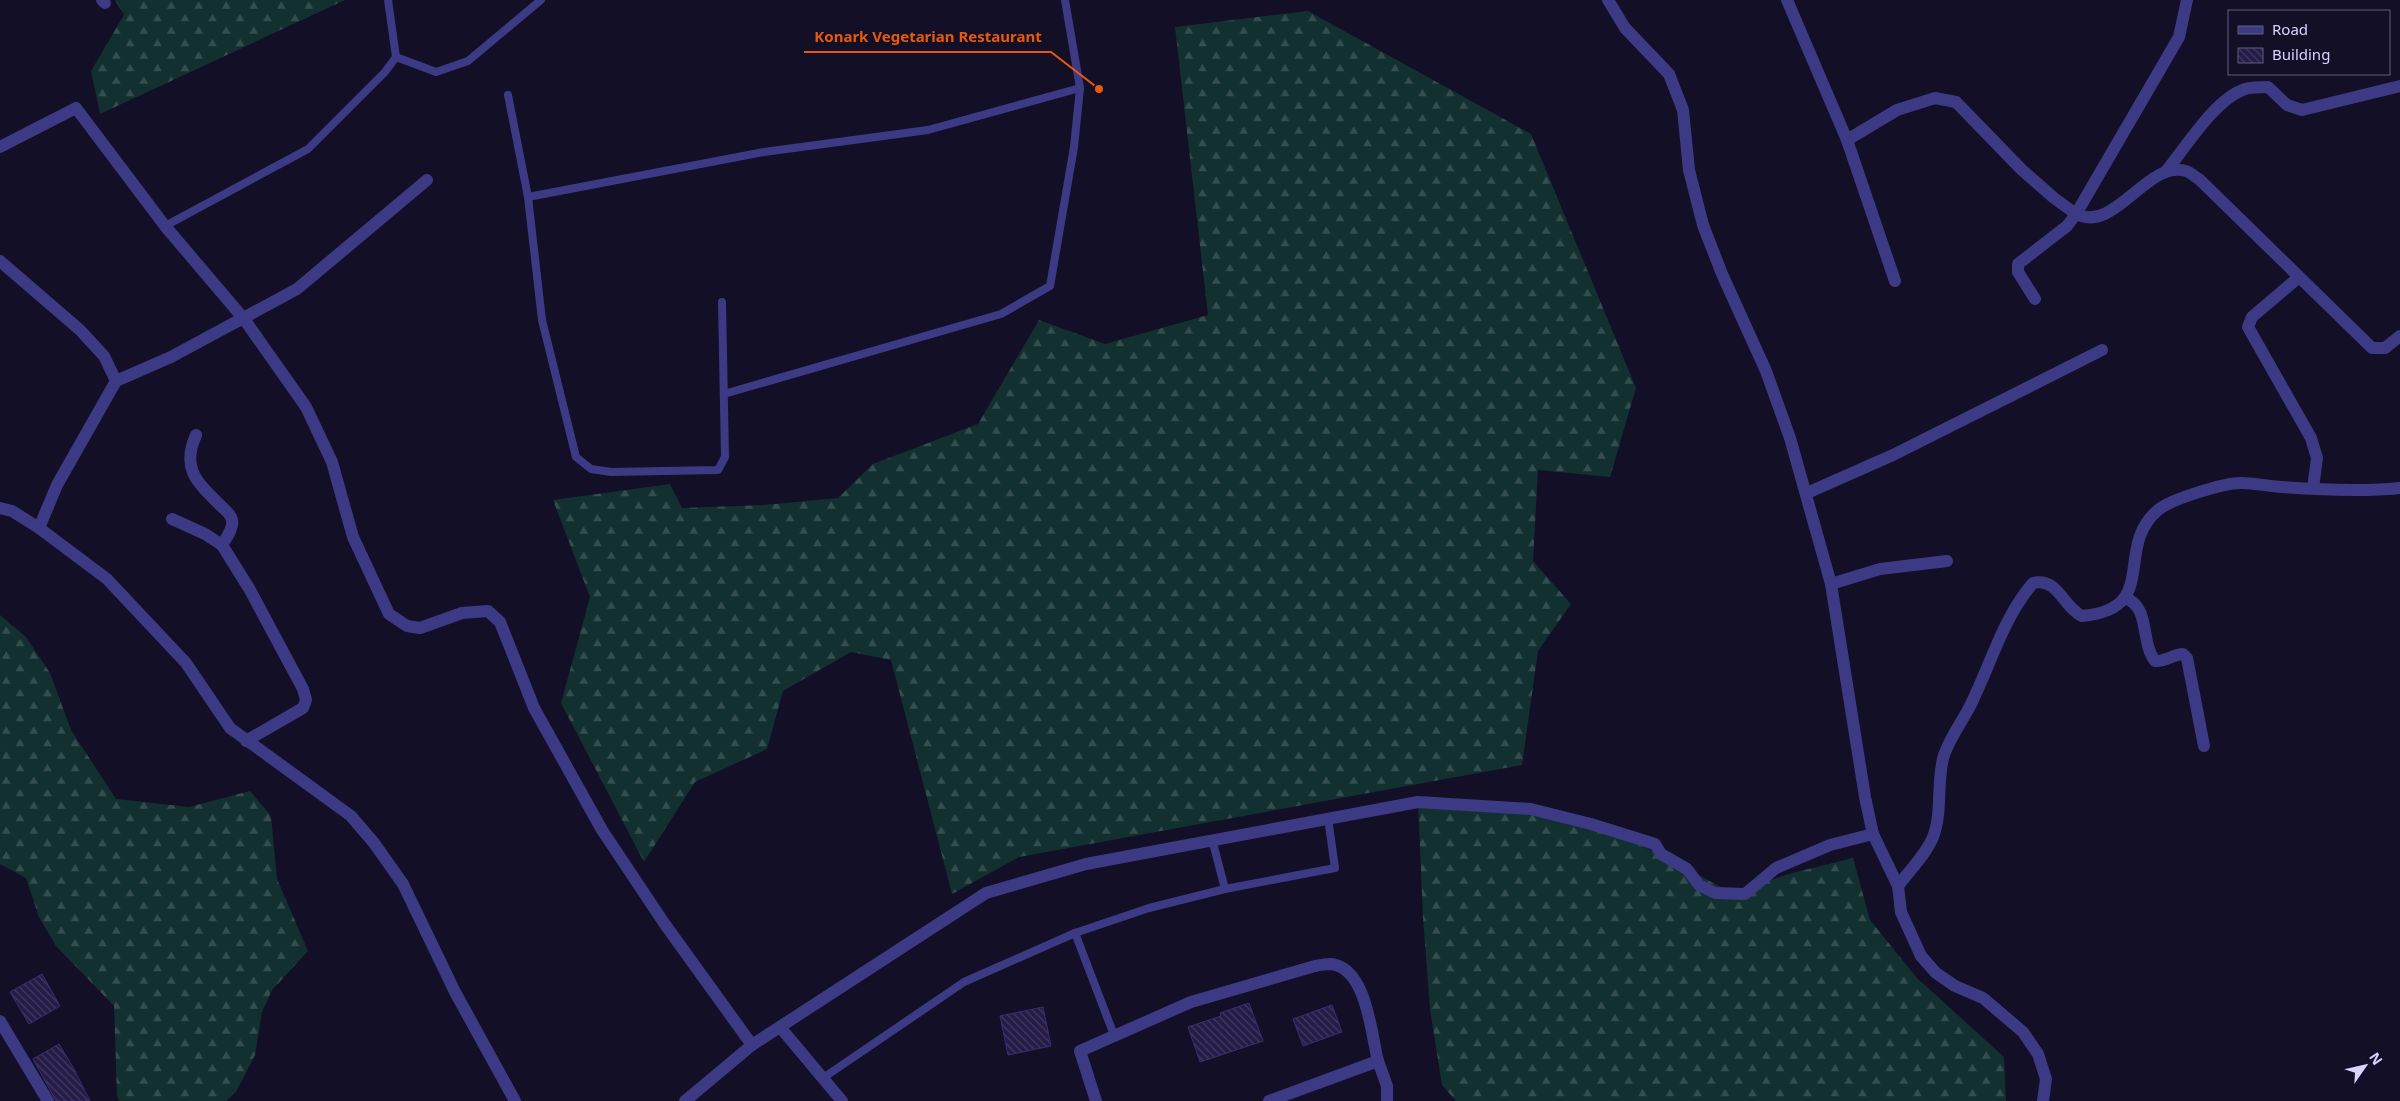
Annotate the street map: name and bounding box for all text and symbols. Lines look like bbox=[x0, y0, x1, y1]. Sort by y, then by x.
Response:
legend bbox=[2228, 10, 2390, 75]
text: Road bbox=[2272, 19, 2308, 39]
callout: Konark Vegetarian Restaurant bbox=[804, 22, 1051, 52]
text: Konark Vegetarian Restaurant bbox=[814, 26, 1042, 46]
text: Building bbox=[2272, 44, 2330, 64]
north arrow bbox=[2340, 1041, 2390, 1091]
text: N bbox=[2365, 1048, 2387, 1068]

